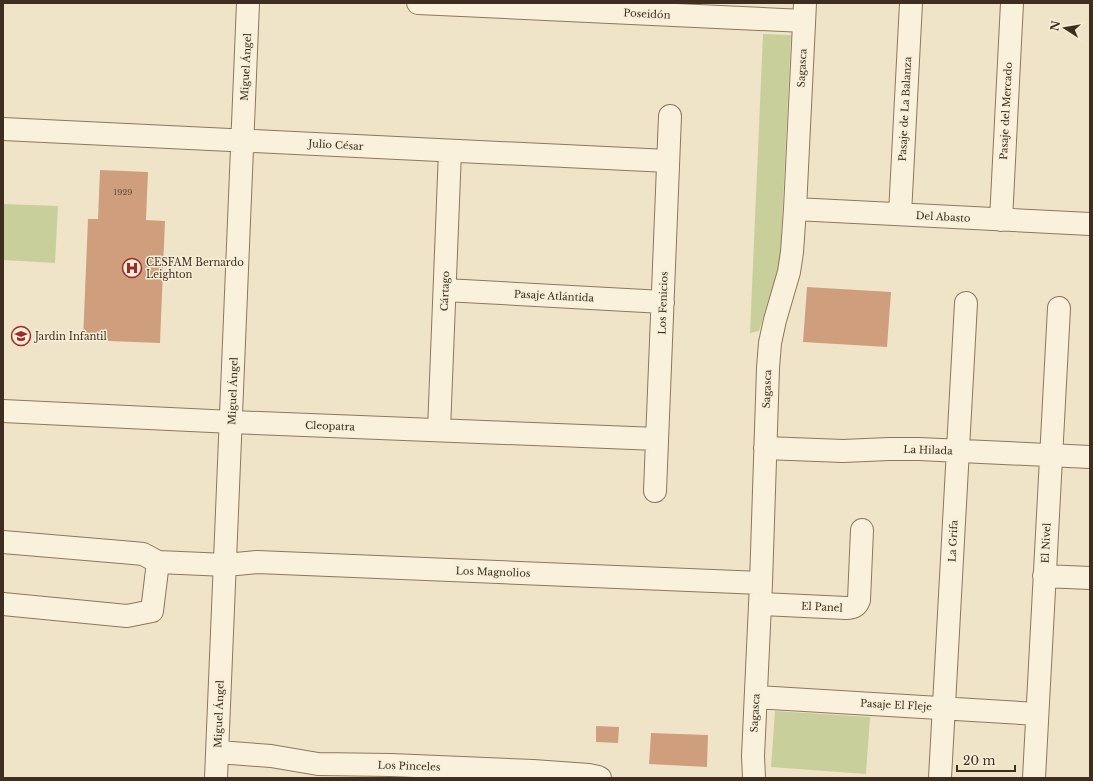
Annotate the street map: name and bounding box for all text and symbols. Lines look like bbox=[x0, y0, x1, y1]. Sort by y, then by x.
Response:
street label: Poseidón bbox=[623, 6, 671, 22]
north arrow bbox=[1045, 8, 1085, 48]
text: N bbox=[1047, 19, 1063, 32]
street label: Miguel Ángel bbox=[237, 33, 254, 101]
street label: Sagasca bbox=[794, 48, 810, 88]
street label: Pasaje de La Balanza bbox=[896, 56, 914, 162]
street label: Pasaje del Mercado bbox=[997, 61, 1015, 160]
street label: Julio César bbox=[306, 137, 364, 153]
house number: 1929 bbox=[114, 187, 132, 197]
street label: Del Abasto bbox=[915, 209, 971, 225]
place label: CESFAM Bernardo Leighton bbox=[146, 256, 244, 281]
hospital icon: CESFAM Bernardo Leighton bbox=[121, 257, 143, 279]
street label: Cártago bbox=[438, 270, 452, 311]
street label: Los Fenicios bbox=[655, 271, 671, 335]
street label: Pasaje Atlántida bbox=[514, 287, 595, 305]
school or university icon: Jardin Infantil bbox=[10, 325, 32, 347]
place label: Jardin Infantil bbox=[33, 330, 107, 343]
street label: Miguel Ángel bbox=[224, 357, 241, 425]
street label: Sagasca bbox=[760, 369, 774, 409]
street label: Cleopatra bbox=[305, 419, 356, 433]
street label: La Hilada bbox=[903, 443, 953, 457]
street label: La Grifa bbox=[945, 519, 961, 562]
street label: El Nivel bbox=[1038, 522, 1054, 564]
street label: Los Magnolios bbox=[455, 564, 531, 580]
street label: El Panel bbox=[801, 599, 843, 615]
street label: Miguel Ángel bbox=[210, 680, 227, 748]
street label: Sagasca bbox=[747, 693, 763, 733]
street label: Pasaje El Fleje bbox=[860, 697, 932, 713]
scale bar bbox=[957, 747, 1015, 773]
text: 20 m bbox=[963, 753, 995, 768]
street label: Los Pinceles bbox=[377, 758, 441, 774]

